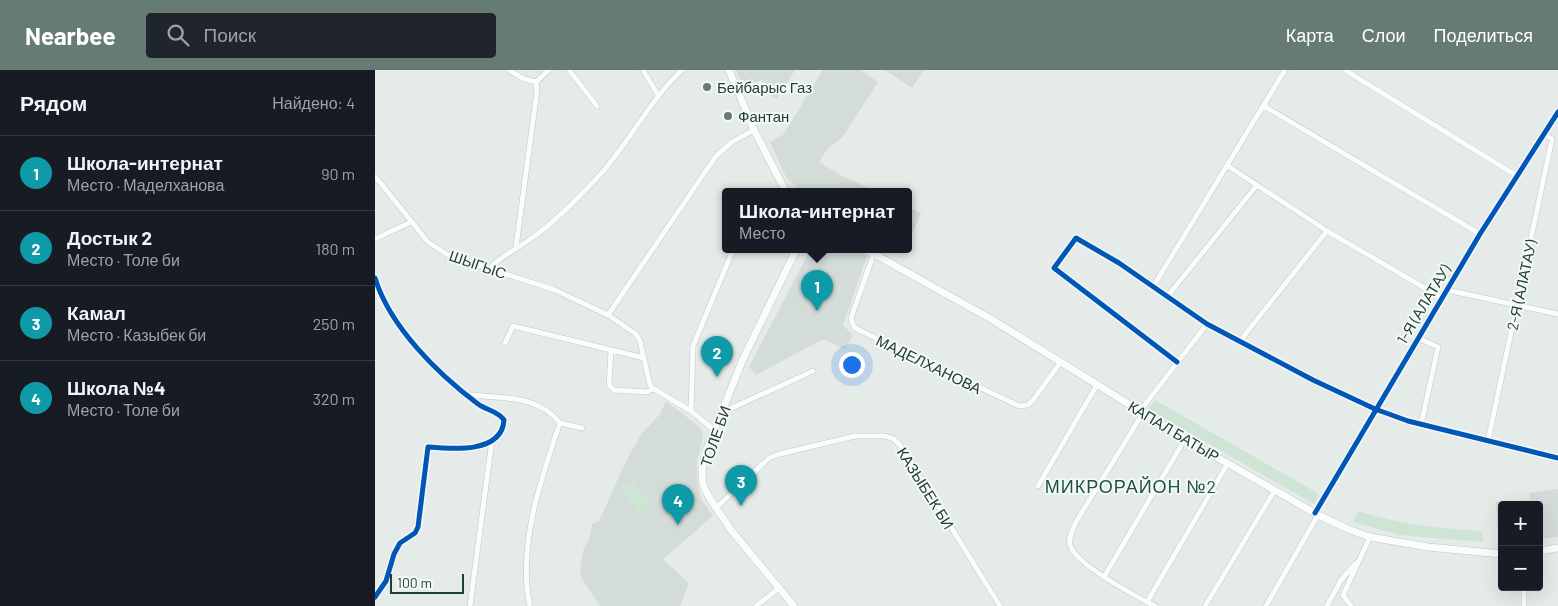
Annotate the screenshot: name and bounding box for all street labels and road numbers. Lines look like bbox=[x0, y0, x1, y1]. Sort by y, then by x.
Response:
street label: 2-Я (АЛАТАУ) bbox=[1503, 238, 1539, 332]
street label: ШЫГЫС bbox=[447, 246, 509, 282]
street label: 1-Я (АЛАТАУ) bbox=[1392, 261, 1454, 347]
street label: МАДЕЛХАНОВА bbox=[873, 331, 985, 397]
street label: КАПАЛ БАТЫР bbox=[1125, 397, 1223, 465]
street label: ТОЛЕ БИ bbox=[696, 403, 734, 469]
street label: КАЗЫБЕК БИ bbox=[894, 444, 958, 532]

